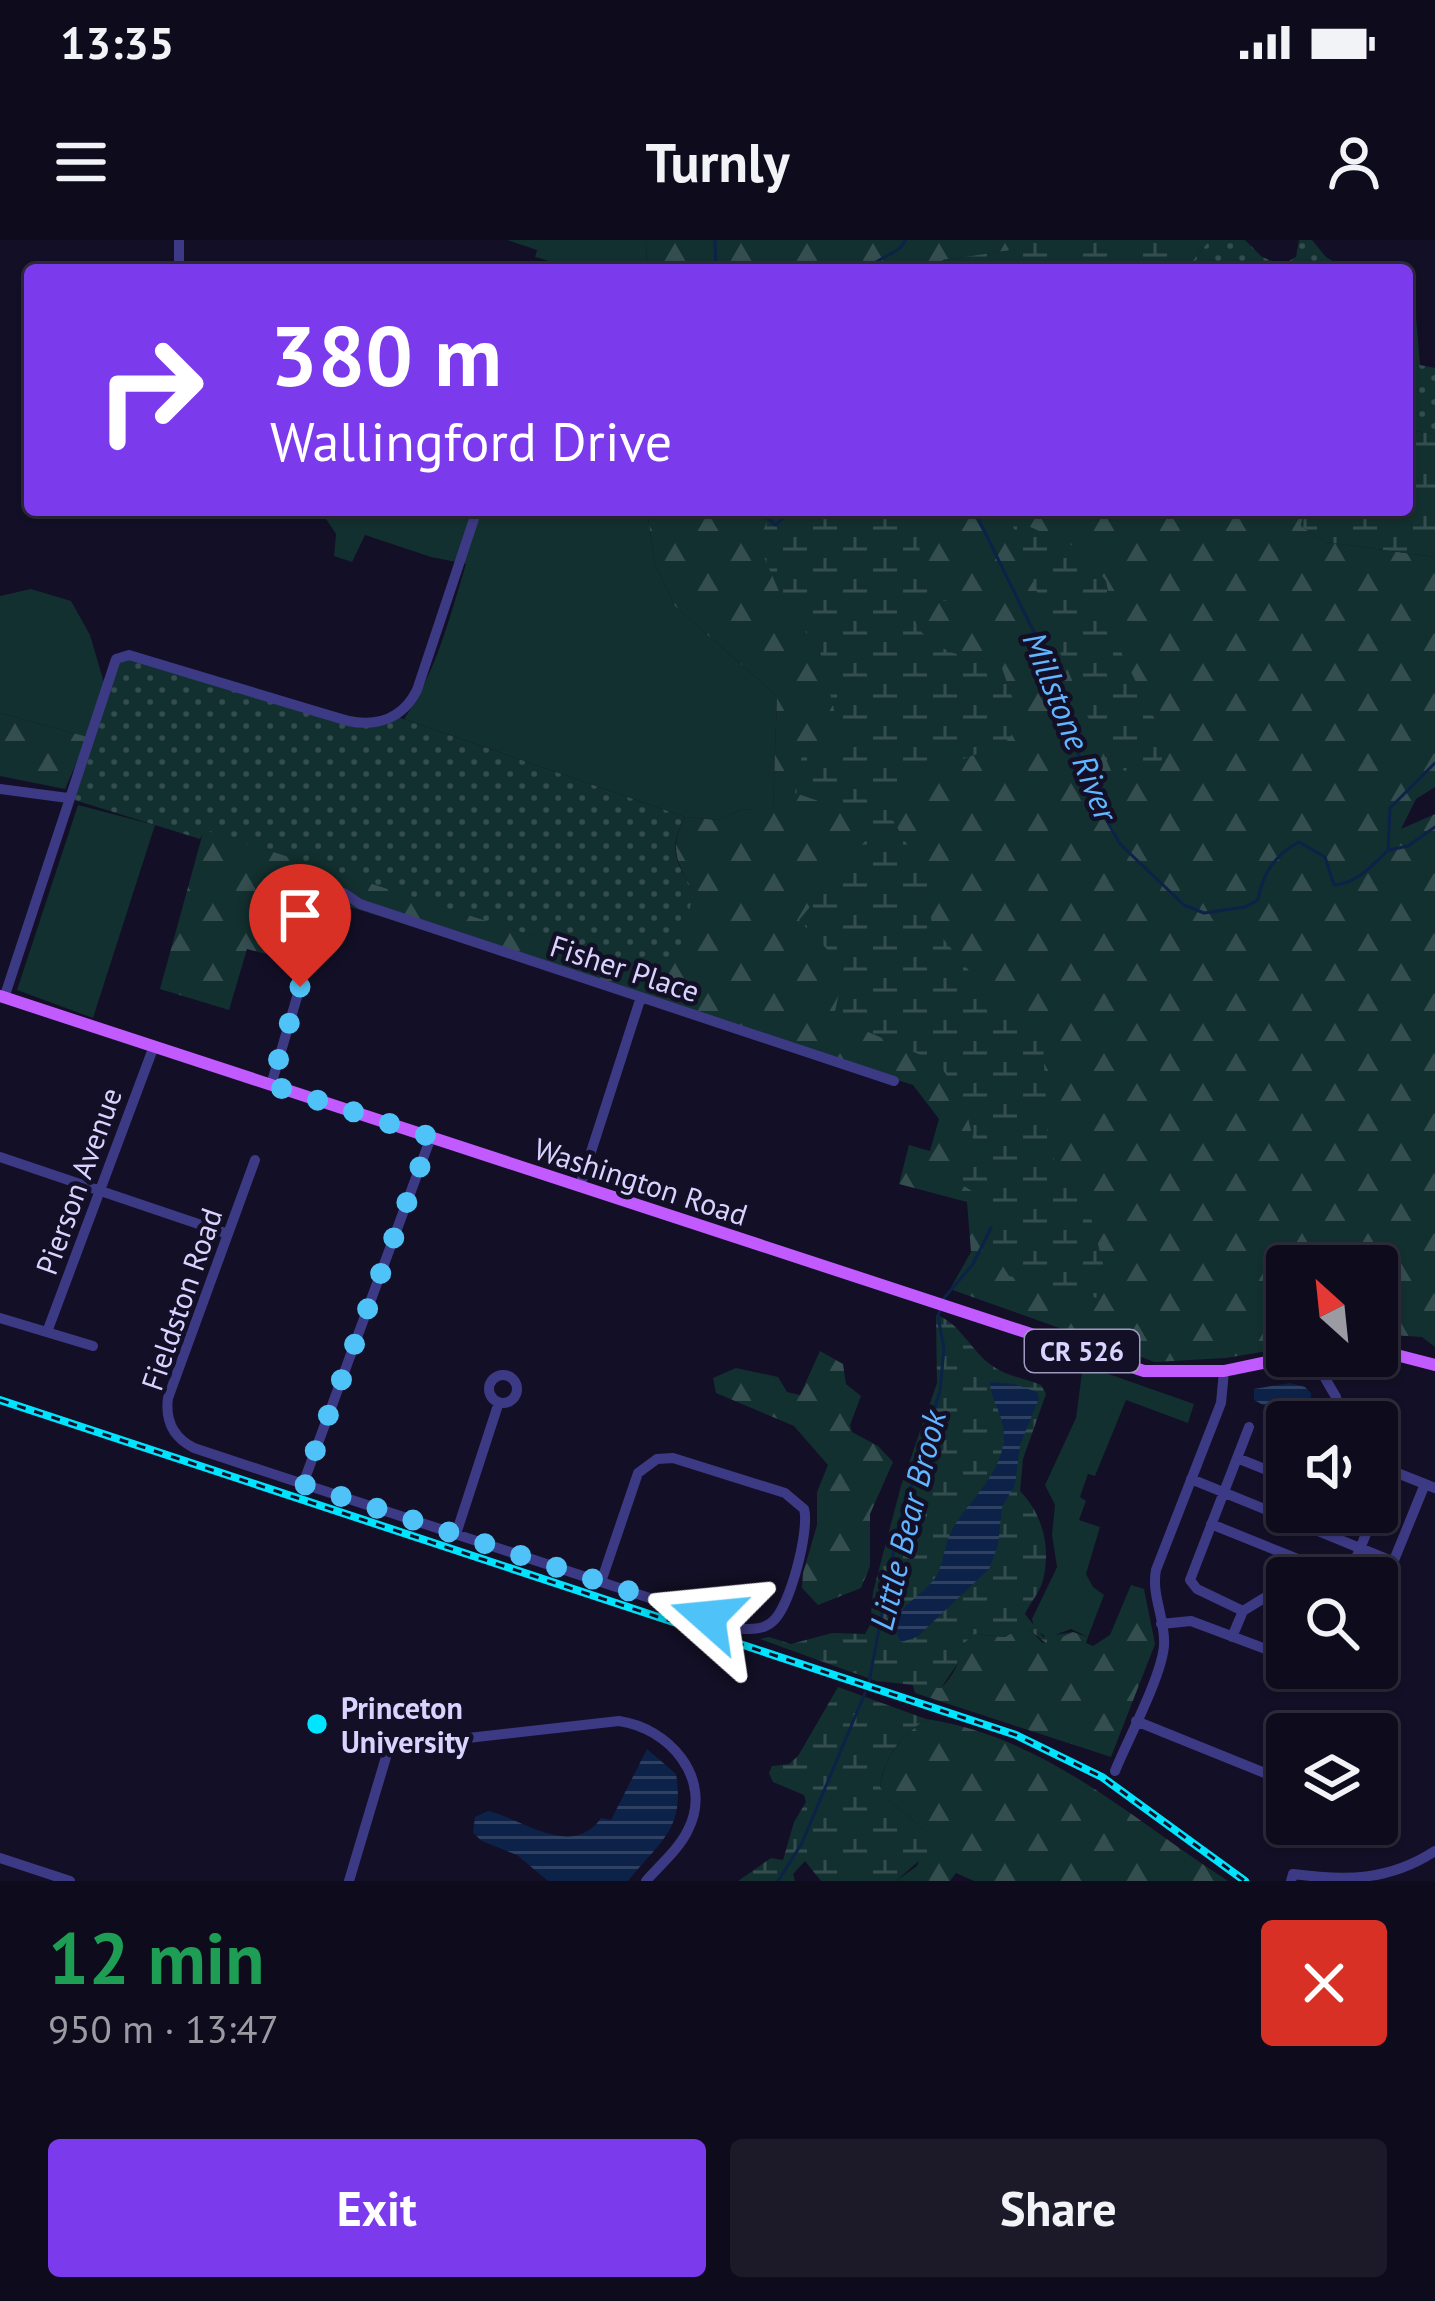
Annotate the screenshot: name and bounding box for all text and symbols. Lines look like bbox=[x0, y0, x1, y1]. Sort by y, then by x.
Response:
text: 13:35 bbox=[60, 13, 174, 71]
text: Turnly bbox=[645, 127, 790, 197]
icon: menu bbox=[48, 129, 114, 195]
icon: person bbox=[1321, 129, 1387, 195]
text: 380 m bbox=[270, 300, 502, 409]
icon: right bbox=[72, 312, 228, 468]
text: Wallingford Drive bbox=[270, 406, 672, 476]
water label: Millstone River bbox=[1014, 625, 1129, 829]
pin bbox=[249, 864, 351, 987]
icon: arrive bbox=[267, 882, 333, 948]
street label: Fisher Place bbox=[545, 926, 705, 1010]
street label: Pierson Avenue bbox=[26, 1082, 130, 1280]
street label: Washington Road bbox=[529, 1128, 753, 1234]
street label: Fieldston Road bbox=[132, 1203, 230, 1395]
north arrow bbox=[1266, 1245, 1398, 1377]
map controls bbox=[1266, 1245, 1398, 1845]
road number: CR 526 bbox=[1025, 1330, 1139, 1372]
button: sound bbox=[1266, 1401, 1398, 1533]
water label: Little Bear Brook bbox=[859, 1405, 955, 1634]
position arrow bbox=[645, 1554, 771, 1680]
button: search bbox=[1266, 1557, 1398, 1689]
place label: Princeton University bbox=[341, 1688, 470, 1761]
marker: Princeton University bbox=[304, 1711, 330, 1737]
button: layers bbox=[1266, 1713, 1398, 1845]
text: 12 min bbox=[48, 1911, 264, 2004]
button: close bbox=[1261, 1920, 1387, 2046]
text: 950 m · 13:47 bbox=[48, 2003, 279, 2054]
button: Exit bbox=[48, 2139, 706, 2277]
button: Share bbox=[730, 2139, 1387, 2277]

